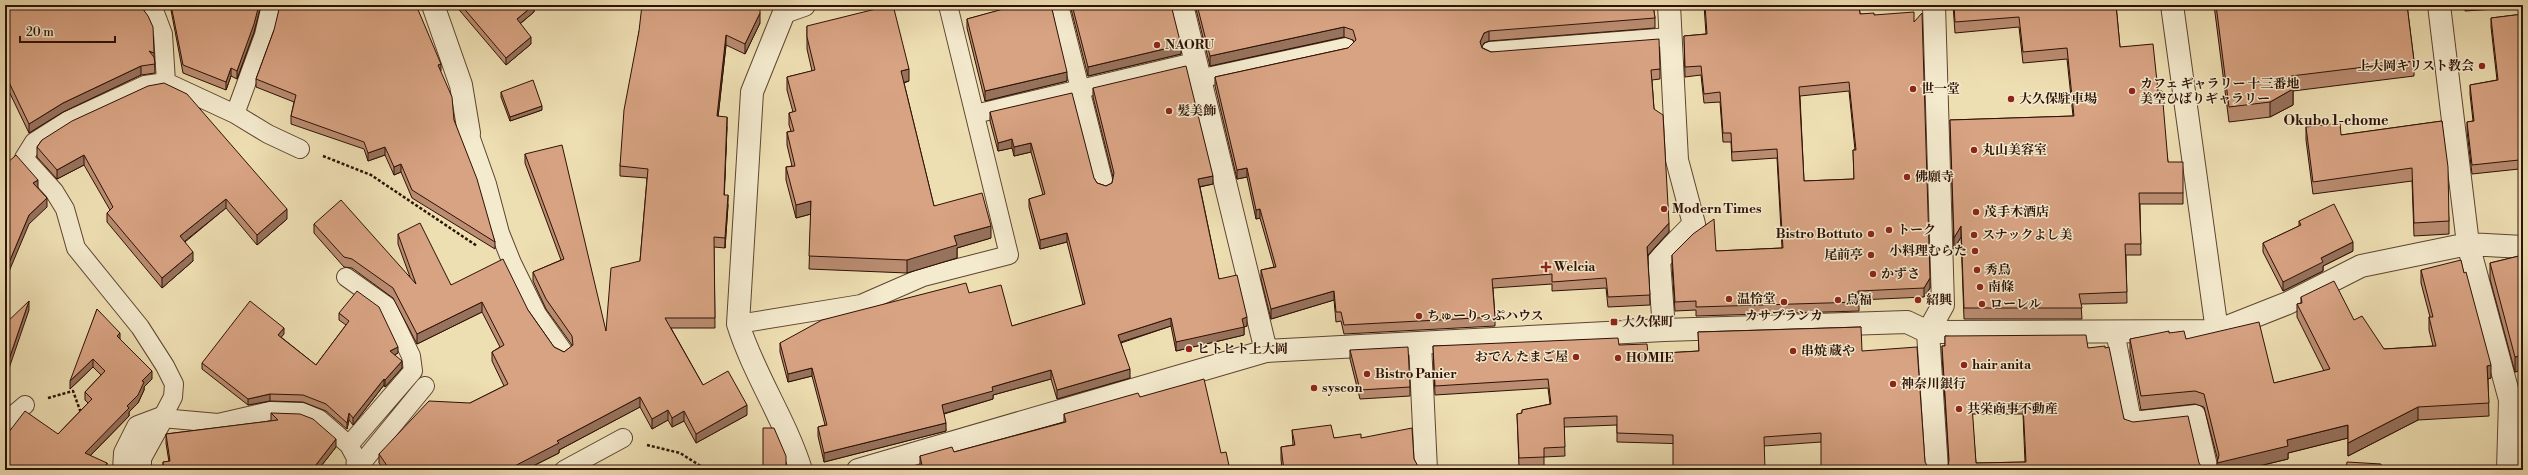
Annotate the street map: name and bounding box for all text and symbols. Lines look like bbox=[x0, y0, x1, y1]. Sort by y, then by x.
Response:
scale bar bbox=[20, 18, 115, 44]
text: 20 m bbox=[26, 25, 54, 40]
place label: NAORU bbox=[1165, 37, 1214, 53]
marker: NAORU bbox=[1152, 40, 1162, 50]
place label: 上大岡キリスト教会 bbox=[2357, 58, 2474, 74]
marker: 上大岡キリスト教会 bbox=[2477, 61, 2487, 71]
place label: カフェ ギャラリー 十三番地 美空ひばりギャラリー bbox=[2140, 76, 2300, 107]
place label: 世一堂 bbox=[1921, 81, 1960, 97]
marker: 世一堂 bbox=[1908, 84, 1918, 94]
marker: カフェ ギャラリー 十三番地 美空ひばりギャラリー bbox=[2127, 86, 2137, 96]
place label: 大久保駐車場 bbox=[2019, 91, 2097, 107]
marker: 大久保駐車場 bbox=[2006, 94, 2016, 104]
place label: 髪美飾 bbox=[1177, 103, 1217, 119]
marker: 髪美飾 bbox=[1164, 106, 1174, 116]
district label: Okubo 1-chome bbox=[2284, 112, 2389, 130]
place label: 丸山美容室 bbox=[1982, 142, 2047, 158]
marker: 丸山美容室 bbox=[1969, 145, 1979, 155]
place label: 佛願寺 bbox=[1915, 169, 1954, 185]
marker: 佛願寺 bbox=[1902, 172, 1912, 182]
place label: Modern Times bbox=[1672, 201, 1762, 217]
marker: Modern Times bbox=[1659, 204, 1669, 214]
place label: 茂手木酒店 bbox=[1984, 204, 2049, 220]
marker: 茂手木酒店 bbox=[1971, 207, 1981, 217]
place label: トーク bbox=[1897, 222, 1936, 238]
marker: トーク bbox=[1884, 225, 1894, 235]
place label: Bistro Bottuto bbox=[1776, 226, 1863, 242]
place label: スナックよし美 bbox=[1982, 227, 2072, 243]
marker: Bistro Bottuto bbox=[1866, 229, 1876, 239]
marker: スナックよし美 bbox=[1969, 230, 1979, 240]
place label: 小料理むらた bbox=[1889, 243, 1967, 259]
marker: 小料理むらた bbox=[1970, 246, 1980, 256]
place label: 尾前亭 bbox=[1824, 247, 1863, 263]
marker: 尾前亭 bbox=[1866, 250, 1876, 260]
place label: Welcia bbox=[1553, 259, 1596, 275]
marker: Welcia bbox=[1541, 262, 1551, 272]
place label: 秀鳥 bbox=[1985, 262, 2011, 278]
marker: 秀鳥 bbox=[1972, 265, 1982, 275]
place label: かずさ bbox=[1881, 266, 1920, 282]
marker: かずさ bbox=[1868, 269, 1878, 279]
place label: 南條 bbox=[1988, 279, 2014, 295]
marker: 南條 bbox=[1975, 282, 1985, 292]
place label: 温怜堂 bbox=[1737, 291, 1776, 307]
place label: 鳥福 bbox=[1846, 292, 1872, 308]
place label: 紹興 bbox=[1926, 292, 1952, 308]
marker: 温怜堂 bbox=[1724, 294, 1734, 304]
marker: 鳥福 bbox=[1833, 295, 1843, 305]
marker: 紹興 bbox=[1913, 295, 1923, 305]
place label: ローレル bbox=[1990, 296, 2041, 312]
marker: カサブランカ bbox=[1779, 297, 1789, 307]
marker: ローレル bbox=[1977, 299, 1987, 309]
place label: ちゅーりっぷハウス bbox=[1427, 308, 1544, 324]
place label: カサブランカ bbox=[1745, 308, 1823, 324]
marker: ちゅーりっぷハウス bbox=[1414, 311, 1424, 321]
place label: 大久保町 bbox=[1622, 314, 1674, 330]
marker: 大久保町 bbox=[1609, 317, 1619, 327]
place label: ヒトヒト上大岡 bbox=[1197, 341, 1288, 357]
place label: 串焼 蔵や bbox=[1801, 343, 1855, 359]
marker: ヒトヒト上大岡 bbox=[1184, 344, 1194, 354]
marker: 串焼 蔵や bbox=[1788, 346, 1798, 356]
place label: おでん たまご屋 bbox=[1475, 349, 1568, 365]
place label: HOMIE bbox=[1626, 350, 1674, 366]
marker: おでん たまご屋 bbox=[1571, 352, 1581, 362]
marker: HOMIE bbox=[1613, 353, 1623, 363]
place label: hair anita bbox=[1972, 357, 2032, 373]
marker: hair anita bbox=[1959, 360, 1969, 370]
place label: Bistro Panier bbox=[1375, 366, 1457, 382]
marker: Bistro Panier bbox=[1362, 369, 1372, 379]
place label: 神奈川銀行 bbox=[1901, 376, 1966, 392]
marker: 神奈川銀行 bbox=[1888, 379, 1898, 389]
place label: syscon bbox=[1322, 380, 1363, 396]
marker: syscon bbox=[1309, 383, 1319, 393]
place label: 共栄商事不動産 bbox=[1967, 401, 2058, 417]
marker: 共栄商事不動産 bbox=[1954, 404, 1964, 414]

